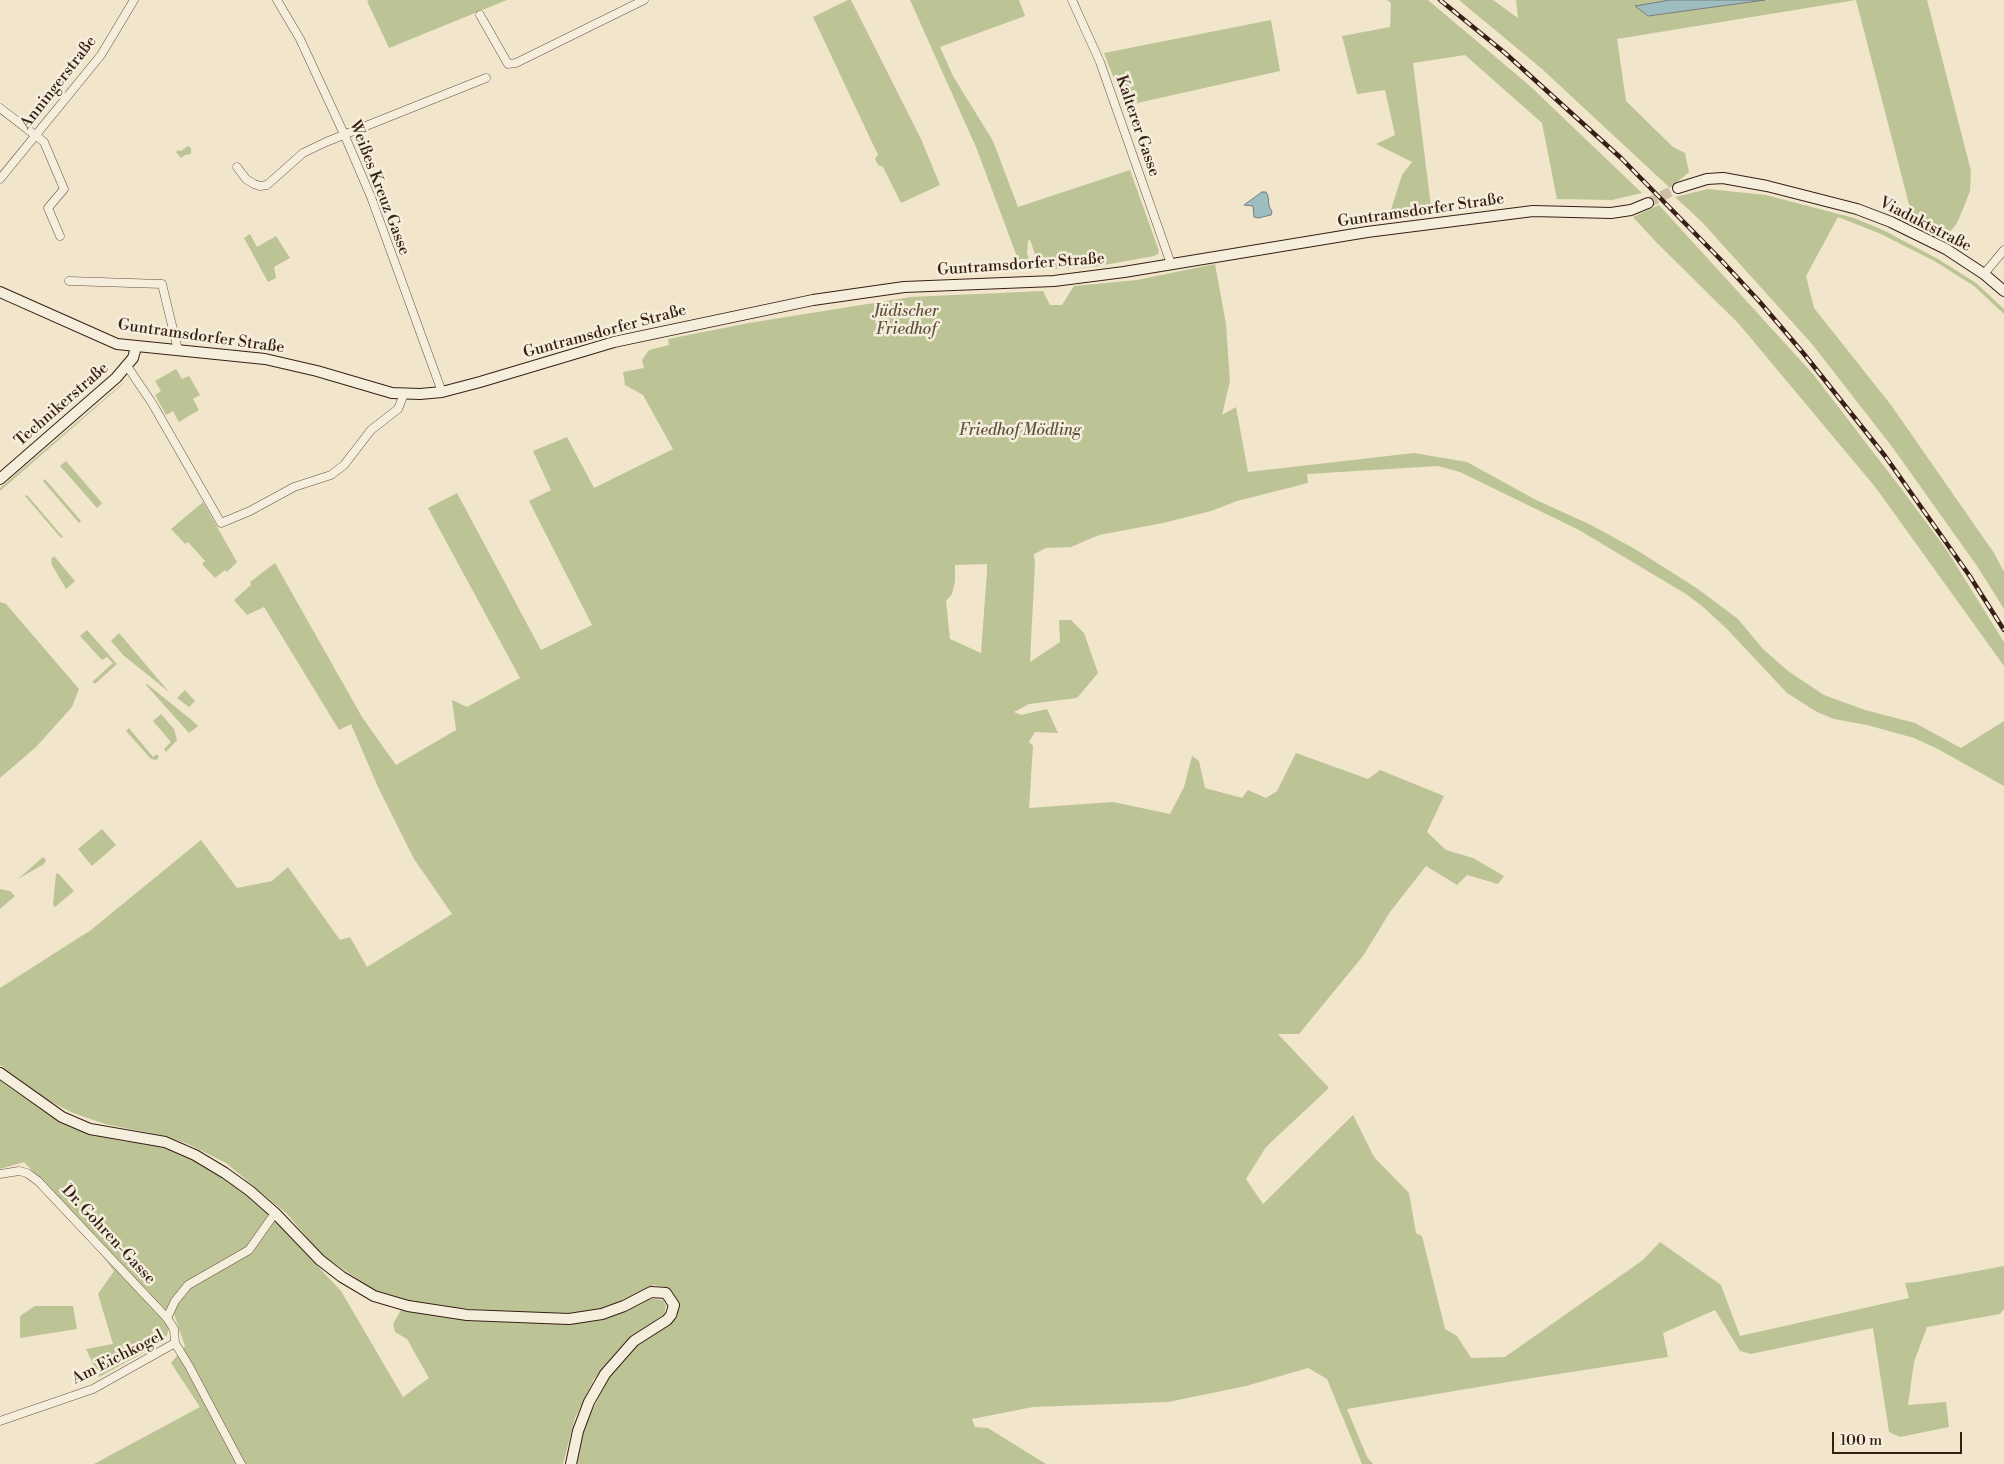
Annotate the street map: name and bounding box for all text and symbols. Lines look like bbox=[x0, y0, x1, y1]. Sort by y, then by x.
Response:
street label: Anningerstraße bbox=[17, 33, 101, 133]
street label: Kalterer Gasse bbox=[1111, 73, 1163, 179]
street label: Weißes Kreuz Gasse bbox=[344, 118, 414, 258]
street label: Guntramsdorfer Straße bbox=[1336, 190, 1506, 232]
street label: Viaduktstraße bbox=[1876, 194, 1974, 256]
street label: Guntramsdorfer Straße bbox=[937, 250, 1105, 280]
street label: Guntramsdorfer Straße bbox=[521, 301, 689, 363]
park label: Jüdischer Friedhof bbox=[873, 302, 939, 340]
street label: Guntramsdorfer Straße bbox=[116, 316, 286, 358]
street label: Technikerstraße bbox=[11, 359, 113, 451]
park label: Friedhof Mödling bbox=[959, 421, 1081, 441]
street label: Dr. Gohren-Gasse bbox=[57, 1181, 159, 1289]
street label: Am Eichkogel bbox=[69, 1327, 167, 1389]
scale bar bbox=[1834, 1422, 1964, 1454]
text: 100 m bbox=[1840, 1431, 1882, 1450]

